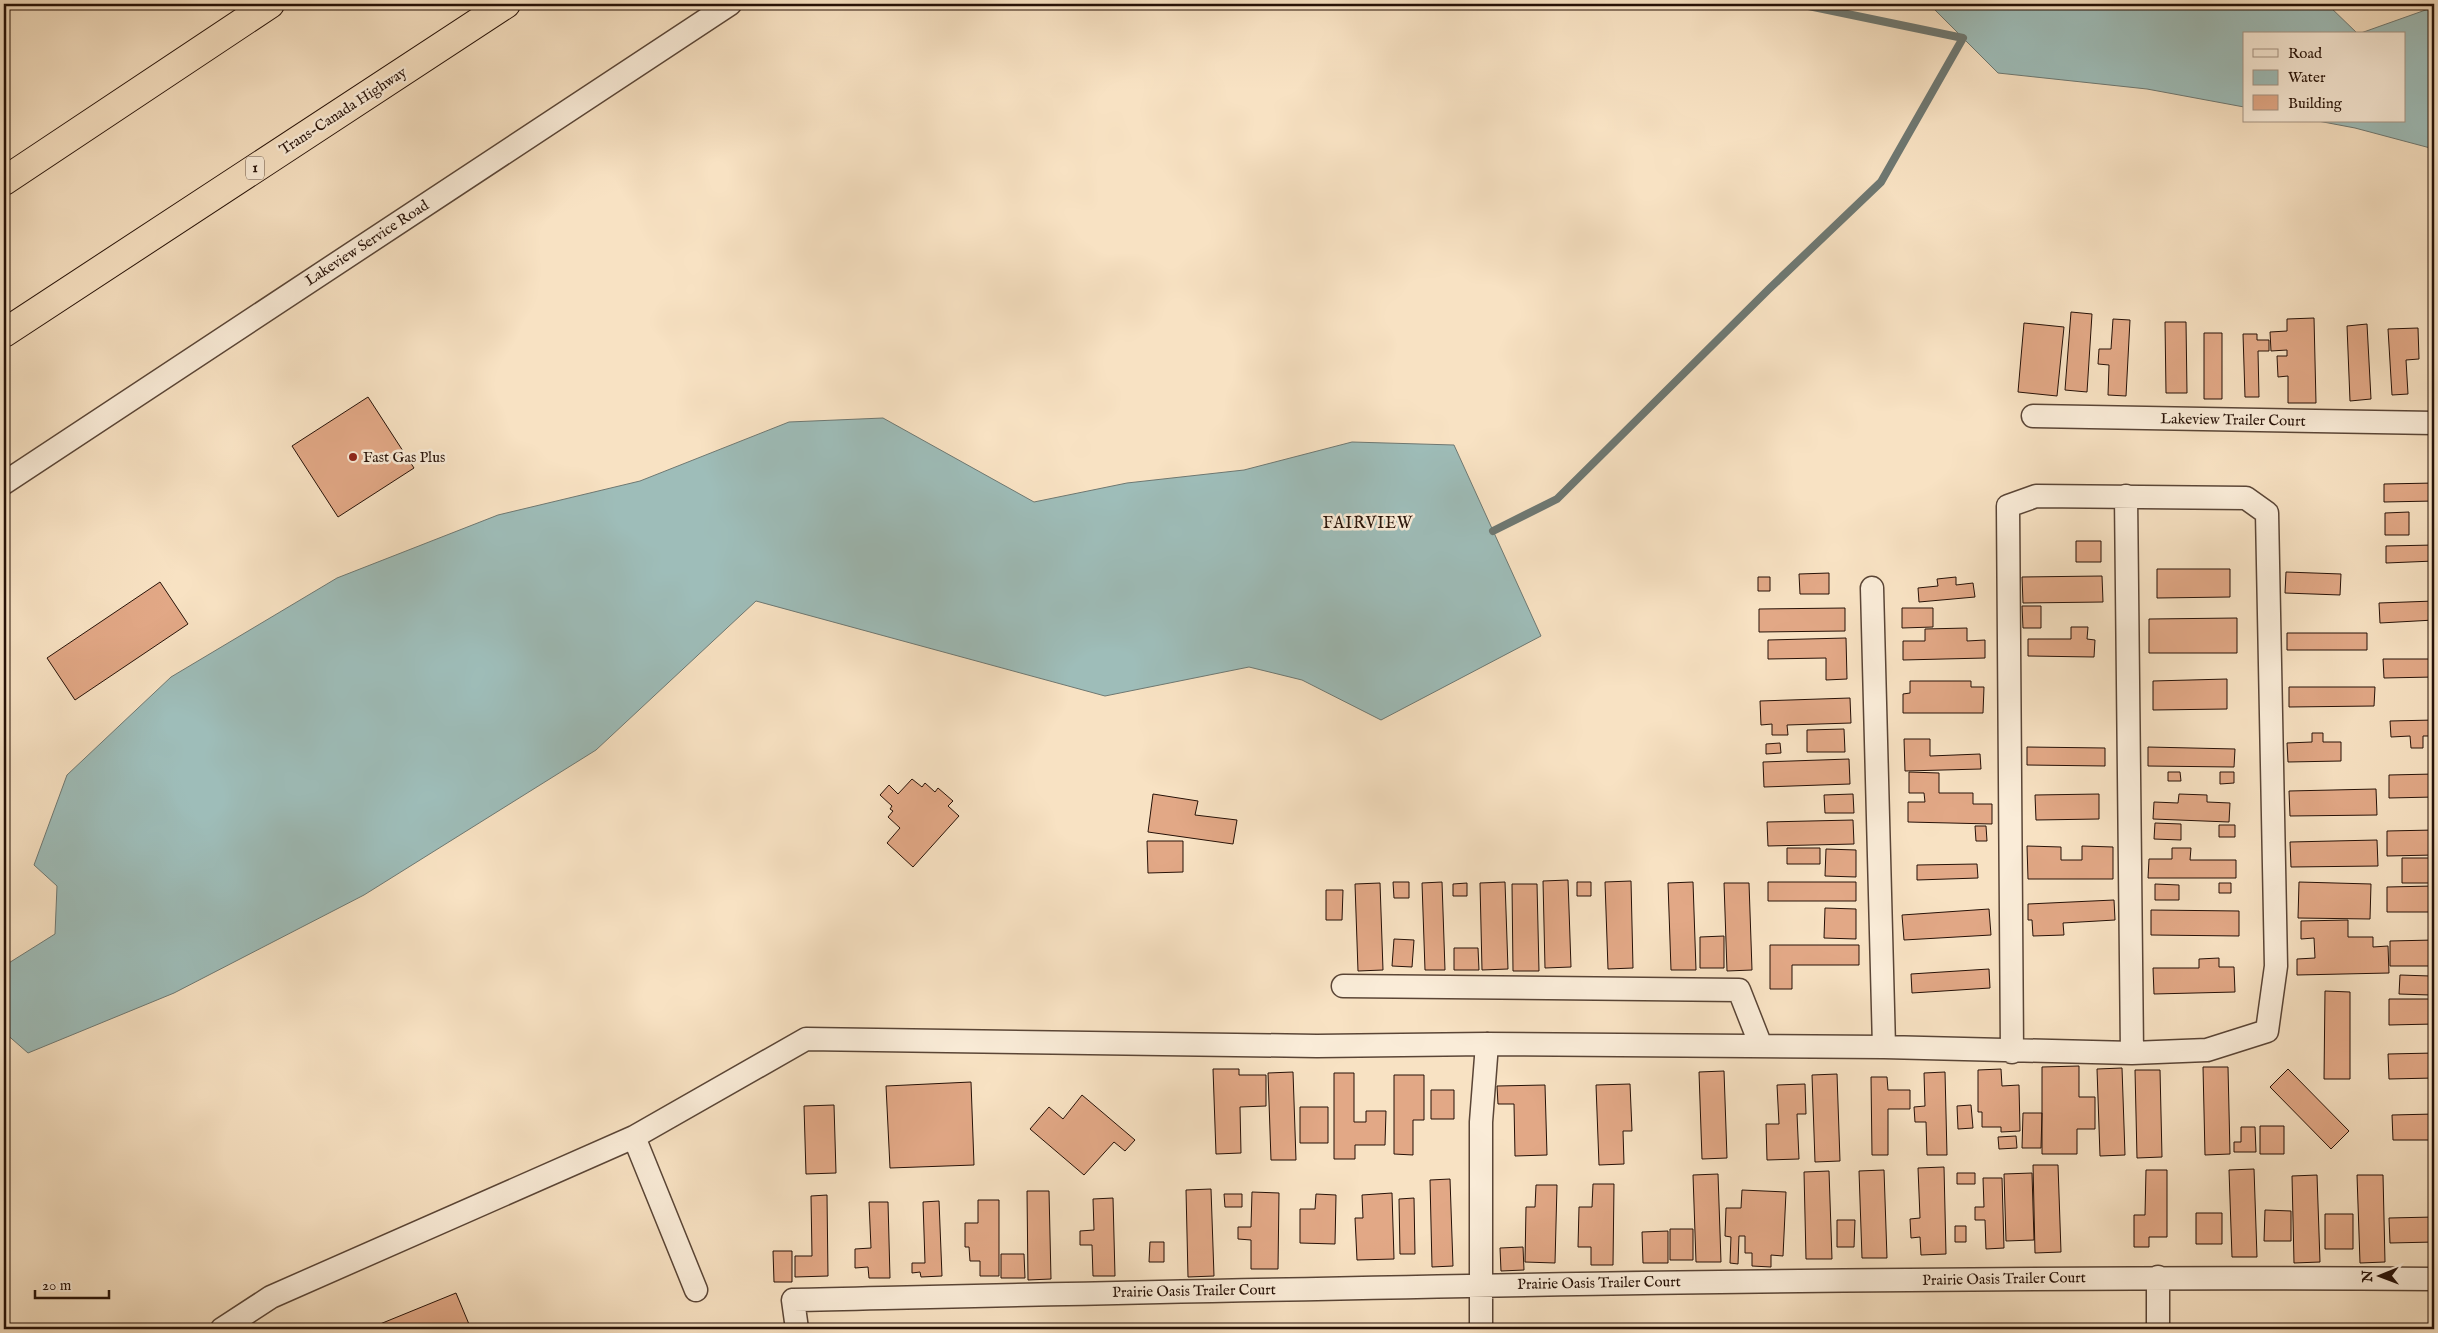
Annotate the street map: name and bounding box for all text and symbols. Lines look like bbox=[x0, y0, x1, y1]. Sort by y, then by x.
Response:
legend bbox=[2243, 32, 2406, 122]
text: Road bbox=[2288, 44, 2323, 63]
street label: Trans-Canada Highway bbox=[276, 62, 411, 159]
text: Water bbox=[2288, 68, 2326, 87]
text: Building bbox=[2288, 94, 2343, 113]
road number: 1 bbox=[246, 156, 264, 180]
street label: Lakeview Service Road bbox=[302, 195, 433, 290]
street label: Lakeview Trailer Court bbox=[2160, 409, 2306, 431]
place label: Fast Gas Plus bbox=[363, 448, 445, 467]
marker: Fast Gas Plus bbox=[347, 451, 359, 463]
district label: FAIRVIEW bbox=[1323, 514, 1413, 534]
north arrow bbox=[2356, 1250, 2406, 1300]
scale bar bbox=[35, 1268, 109, 1300]
street label: Prairie Oasis Trailer Court bbox=[1922, 1268, 2086, 1290]
text: N bbox=[2359, 1270, 2377, 1283]
street label: Prairie Oasis Trailer Court bbox=[1517, 1272, 1681, 1294]
text: 20 m bbox=[42, 1276, 72, 1295]
street label: Prairie Oasis Trailer Court bbox=[1112, 1280, 1276, 1302]

